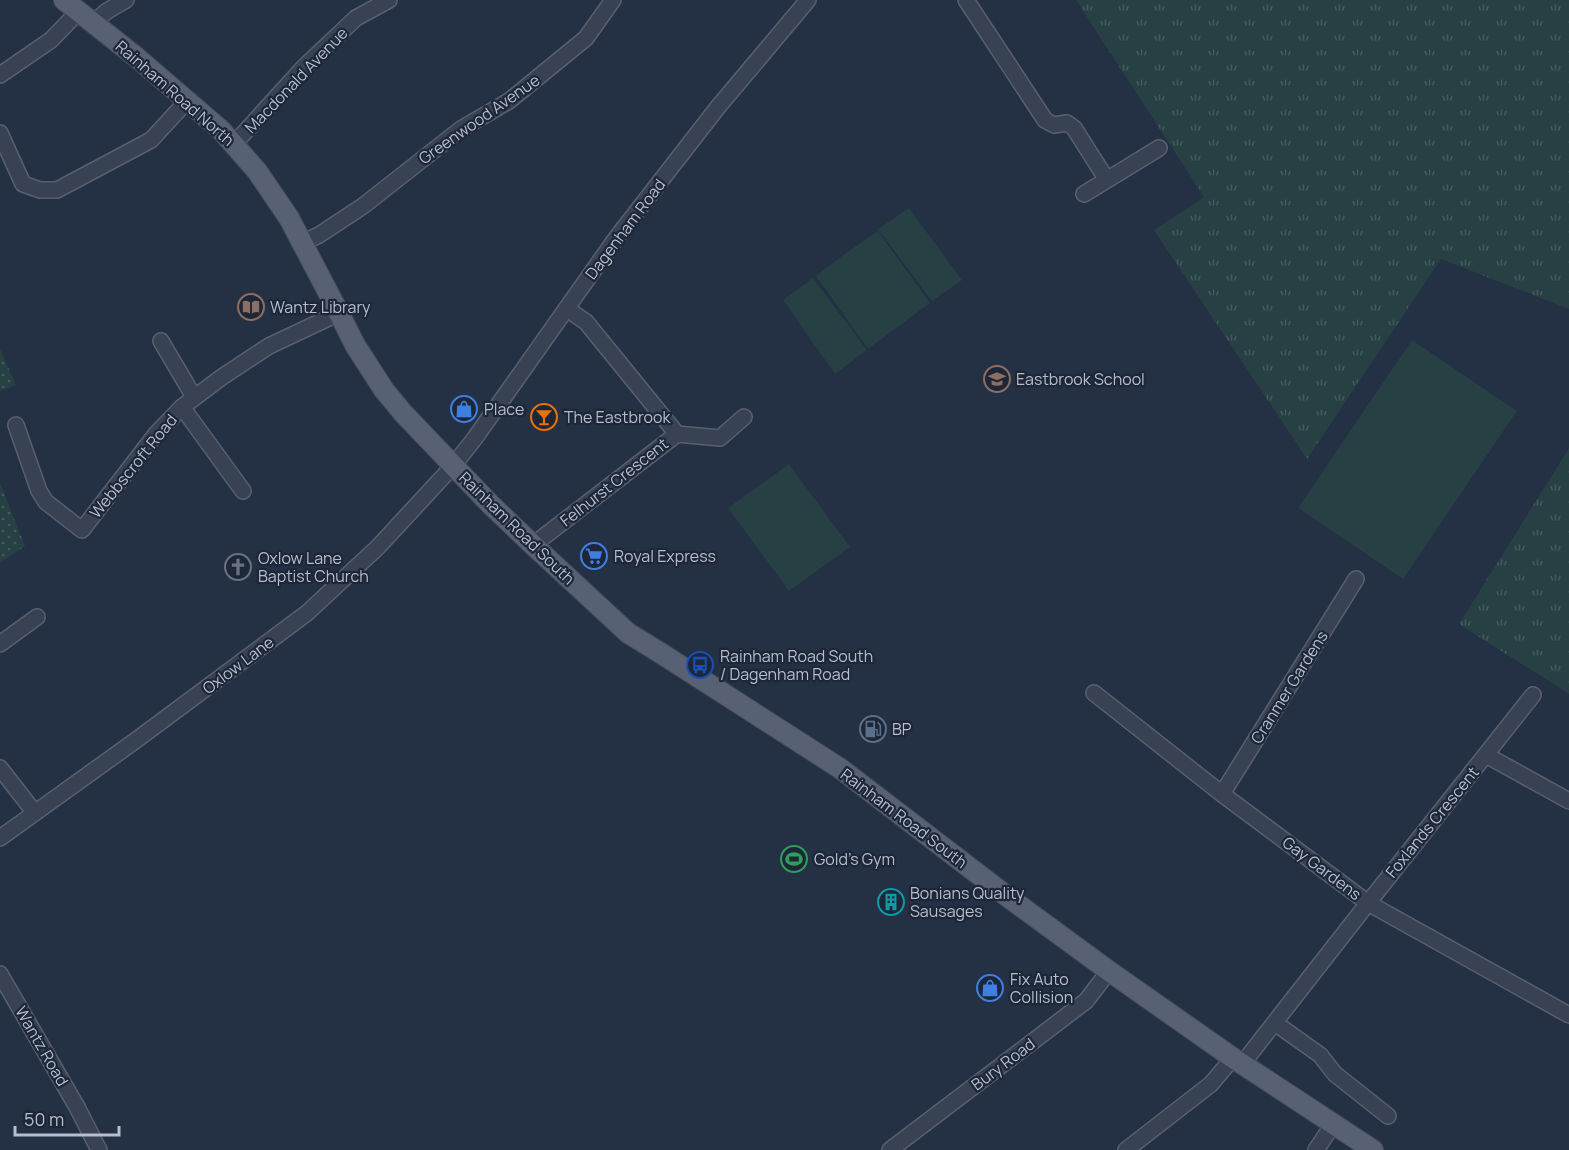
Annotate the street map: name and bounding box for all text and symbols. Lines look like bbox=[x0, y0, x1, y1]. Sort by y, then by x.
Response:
street label: Macdonald Avenue bbox=[240, 22, 352, 138]
street label: Rainham Road North bbox=[111, 35, 239, 151]
street label: Greenwood Avenue bbox=[414, 69, 544, 169]
street label: Dagenham Road bbox=[580, 174, 670, 284]
library icon: Wantz Library bbox=[236, 292, 266, 322]
place label: Wantz Library bbox=[270, 296, 371, 318]
school or university icon: Eastbrook School bbox=[982, 364, 1012, 394]
place label: Eastbrook School bbox=[1016, 368, 1145, 390]
shop icon: Place bbox=[449, 394, 479, 424]
place label: Place bbox=[484, 398, 524, 420]
bar icon: The Eastbrook bbox=[529, 402, 559, 432]
place label: The Eastbrook bbox=[564, 406, 671, 428]
street label: Webbscroft Road bbox=[84, 409, 182, 523]
street label: Felhurst Crescent bbox=[555, 433, 673, 531]
street label: Rainham Road South bbox=[454, 467, 580, 589]
supermarket icon: Royal Express bbox=[579, 541, 609, 571]
place label: Royal Express bbox=[614, 545, 716, 567]
place label: Oxlow Lane Baptist Church bbox=[258, 547, 369, 587]
church icon: Oxlow Lane Baptist Church bbox=[223, 552, 253, 582]
street label: Cranmer Gardens bbox=[1245, 626, 1333, 748]
street label: Oxlow Lane bbox=[198, 631, 278, 699]
place label: Rainham Road South / Dagenham Road bbox=[720, 645, 873, 685]
bus stop icon: Rainham Road South / Dagenham Road bbox=[685, 650, 715, 680]
fuel station icon: BP bbox=[858, 714, 888, 744]
place label: BP bbox=[892, 718, 912, 740]
street label: Foxlands Crescent bbox=[1380, 762, 1484, 882]
street label: Rainham Road South bbox=[836, 763, 972, 873]
street label: Gay Gardens bbox=[1278, 831, 1366, 905]
sports icon: Gold's Gym bbox=[779, 844, 809, 874]
place label: Gold's Gym bbox=[814, 848, 895, 870]
place label: Bonians Quality Sausages bbox=[910, 882, 1025, 922]
building icon: Bonians Quality Sausages bbox=[876, 887, 906, 917]
place label: Fix Auto Collision bbox=[1010, 968, 1073, 1008]
shop icon: Fix Auto Collision bbox=[975, 973, 1005, 1003]
street label: Wantz Road bbox=[10, 1002, 74, 1090]
street label: Bury Road bbox=[967, 1033, 1039, 1095]
scale bar bbox=[15, 1099, 118, 1137]
text: 50 m bbox=[24, 1107, 64, 1131]

